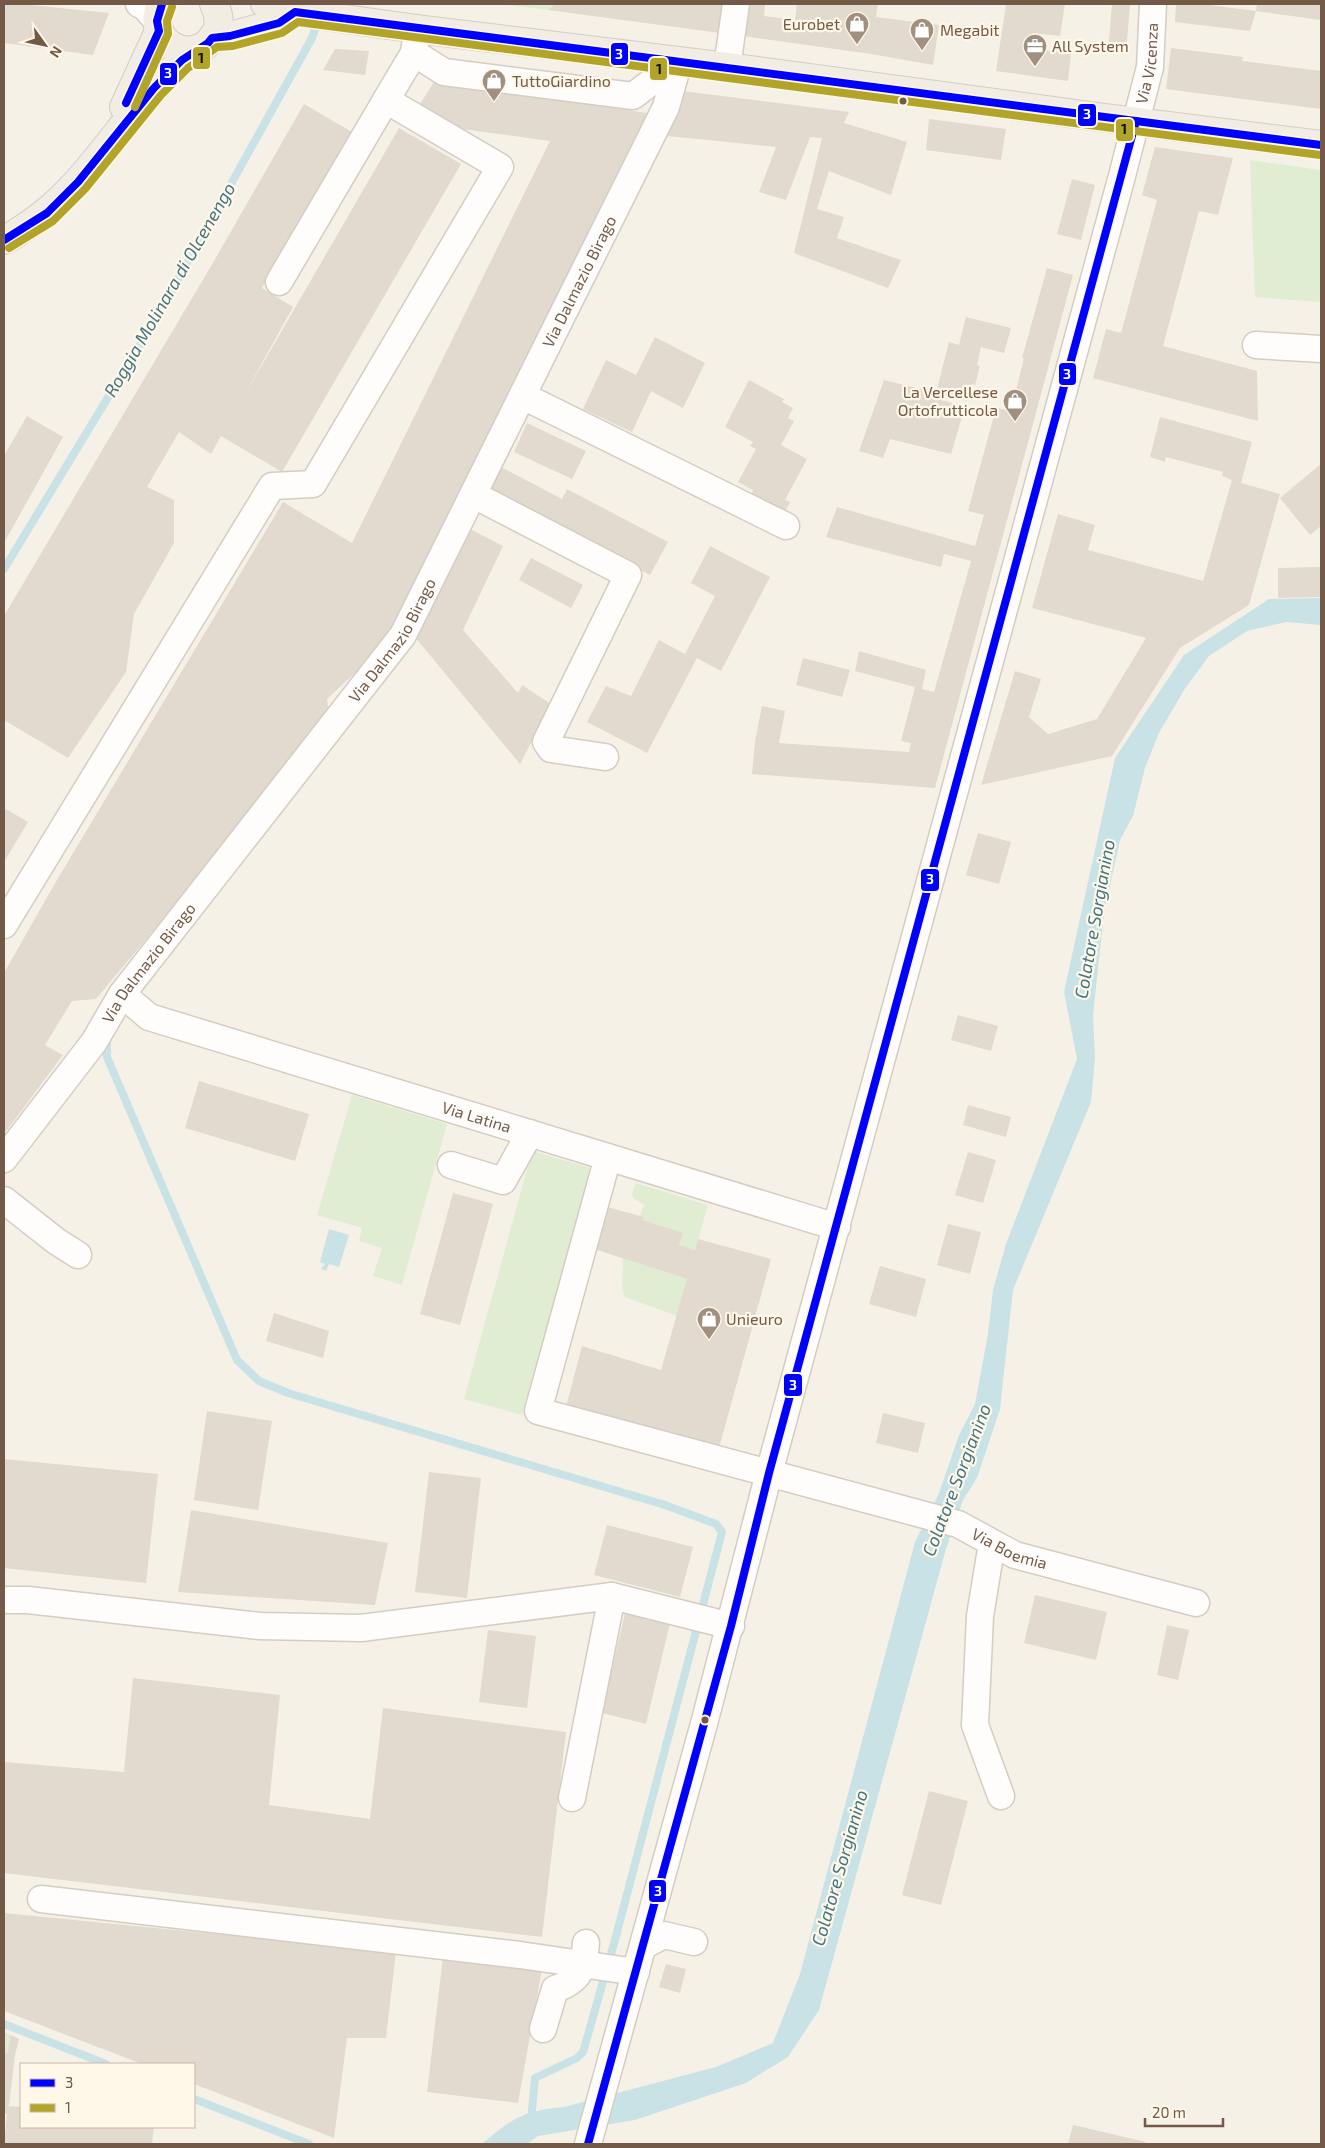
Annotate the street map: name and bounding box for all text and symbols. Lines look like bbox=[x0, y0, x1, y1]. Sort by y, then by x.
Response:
shop icon: Eurobet bbox=[844, 11, 870, 45]
place label: Eurobet bbox=[783, 14, 840, 33]
shop icon: Megabit bbox=[909, 17, 935, 51]
north arrow bbox=[20, 20, 70, 70]
place label: Megabit bbox=[940, 20, 999, 39]
street label: Via Vicenza bbox=[1131, 22, 1161, 106]
office icon: All System bbox=[1022, 33, 1048, 67]
place label: All System bbox=[1052, 36, 1129, 55]
line badge: 3 bbox=[610, 42, 629, 66]
text: N bbox=[46, 43, 66, 61]
text: 3 bbox=[615, 45, 623, 62]
line badge: 1 bbox=[192, 46, 211, 70]
text: 1 bbox=[198, 49, 204, 66]
line badge: 1 bbox=[649, 57, 668, 81]
text: 1 bbox=[656, 60, 662, 77]
line badge: 3 bbox=[159, 62, 178, 86]
text: 3 bbox=[164, 64, 172, 81]
shop icon: TuttoGiardino bbox=[481, 68, 507, 102]
place label: TuttoGiardino bbox=[512, 71, 611, 90]
unlabelled marker bbox=[898, 96, 908, 106]
line badge: 3 bbox=[1077, 103, 1097, 127]
text: 3 bbox=[1083, 105, 1091, 122]
line badge: 1 bbox=[1115, 118, 1134, 142]
text: 1 bbox=[1121, 120, 1127, 137]
water label: Roggia Molinara di Olcenengo bbox=[99, 179, 240, 400]
street label: Via Dalmazio Birago bbox=[538, 212, 619, 350]
line badge: 3 bbox=[1058, 362, 1077, 386]
text: 3 bbox=[1063, 365, 1071, 382]
place label: La Vercellese Ortofrutticola bbox=[898, 382, 998, 419]
shop icon: La Vercellese Ortofrutticola bbox=[1002, 388, 1028, 422]
street label: Via Dalmazio Birago bbox=[344, 575, 439, 706]
water label: Colatore Sorgianino bbox=[1069, 838, 1119, 1000]
line badge: 3 bbox=[920, 868, 940, 892]
text: 3 bbox=[926, 870, 934, 887]
street label: Via Dalmazio Birago bbox=[97, 899, 199, 1026]
street label: Via Latina bbox=[440, 1097, 514, 1136]
shop icon: Unieuro bbox=[696, 1306, 722, 1340]
place label: Unieuro bbox=[726, 1309, 783, 1328]
line badge: 3 bbox=[783, 1373, 803, 1397]
text: 3 bbox=[789, 1376, 797, 1393]
water label: Colatore Sorgianino bbox=[917, 1400, 995, 1559]
street label: Via Boemia bbox=[969, 1524, 1049, 1572]
unlabelled marker bbox=[700, 1715, 710, 1725]
water label: Colatore Sorgianino bbox=[806, 1787, 872, 1948]
line badge: 3 bbox=[648, 1879, 667, 1903]
text: 3 bbox=[654, 1882, 662, 1899]
legend bbox=[20, 2063, 195, 2128]
text: 3 bbox=[65, 2073, 73, 2091]
scale bar bbox=[1145, 2096, 1222, 2128]
text: 1 bbox=[65, 2098, 71, 2116]
text: 20 m bbox=[1152, 2103, 1186, 2121]

